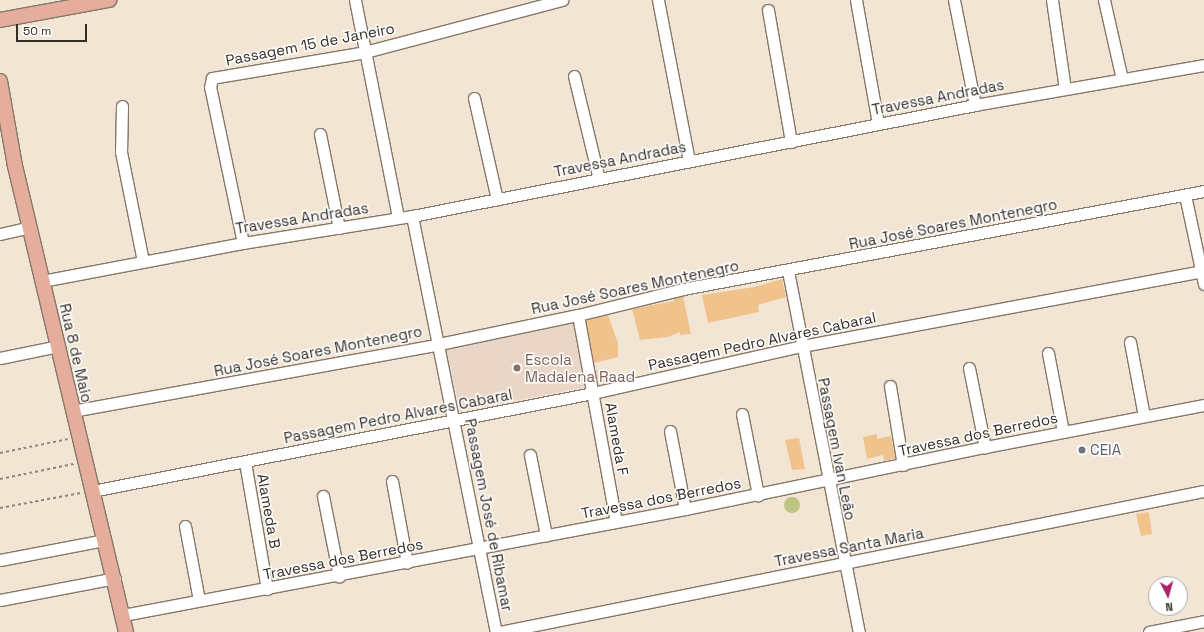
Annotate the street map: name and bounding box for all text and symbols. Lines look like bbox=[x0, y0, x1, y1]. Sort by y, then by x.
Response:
scale bar bbox=[18, 16, 89, 42]
street label: Passagem 15 de Janeiro bbox=[224, 19, 396, 69]
text: 50 m bbox=[23, 23, 51, 39]
street label: Travessa Andradas bbox=[870, 75, 1006, 119]
street label: Travessa Andradas bbox=[552, 137, 688, 181]
street label: Rua José Soares Montenegro bbox=[847, 195, 1059, 253]
street label: Travessa Andradas bbox=[234, 199, 370, 237]
street label: Rua José Soares Montenegro bbox=[530, 256, 740, 318]
street label: Rua 8 de Maio bbox=[56, 302, 96, 404]
street label: Passagem Pedro Alvares Cabaral bbox=[646, 308, 878, 374]
street label: Rua José Soares Montenegro bbox=[212, 322, 424, 380]
place label: Escola Madalena Raad bbox=[525, 350, 635, 385]
marker: Escola Madalena Raad bbox=[512, 363, 522, 373]
street label: Passagem Ivan Leão bbox=[814, 376, 860, 522]
street label: Passagem Pedro Alvares Cabaral bbox=[282, 385, 514, 447]
street label: Alameda F bbox=[602, 401, 632, 477]
street label: Travessa dos Berredos bbox=[897, 408, 1059, 460]
street label: Passagem José de Ribamar bbox=[461, 417, 517, 613]
place label: CEIA bbox=[1090, 441, 1121, 459]
marker: CEIA bbox=[1077, 445, 1087, 455]
street label: Alameda B bbox=[254, 472, 284, 550]
street label: Travessa dos Berredos bbox=[580, 474, 742, 522]
street label: Travessa Santa Maria bbox=[773, 524, 925, 570]
street label: Travessa dos Berredos bbox=[262, 535, 424, 583]
north arrow bbox=[1148, 576, 1188, 616]
text: N bbox=[1165, 600, 1174, 614]

